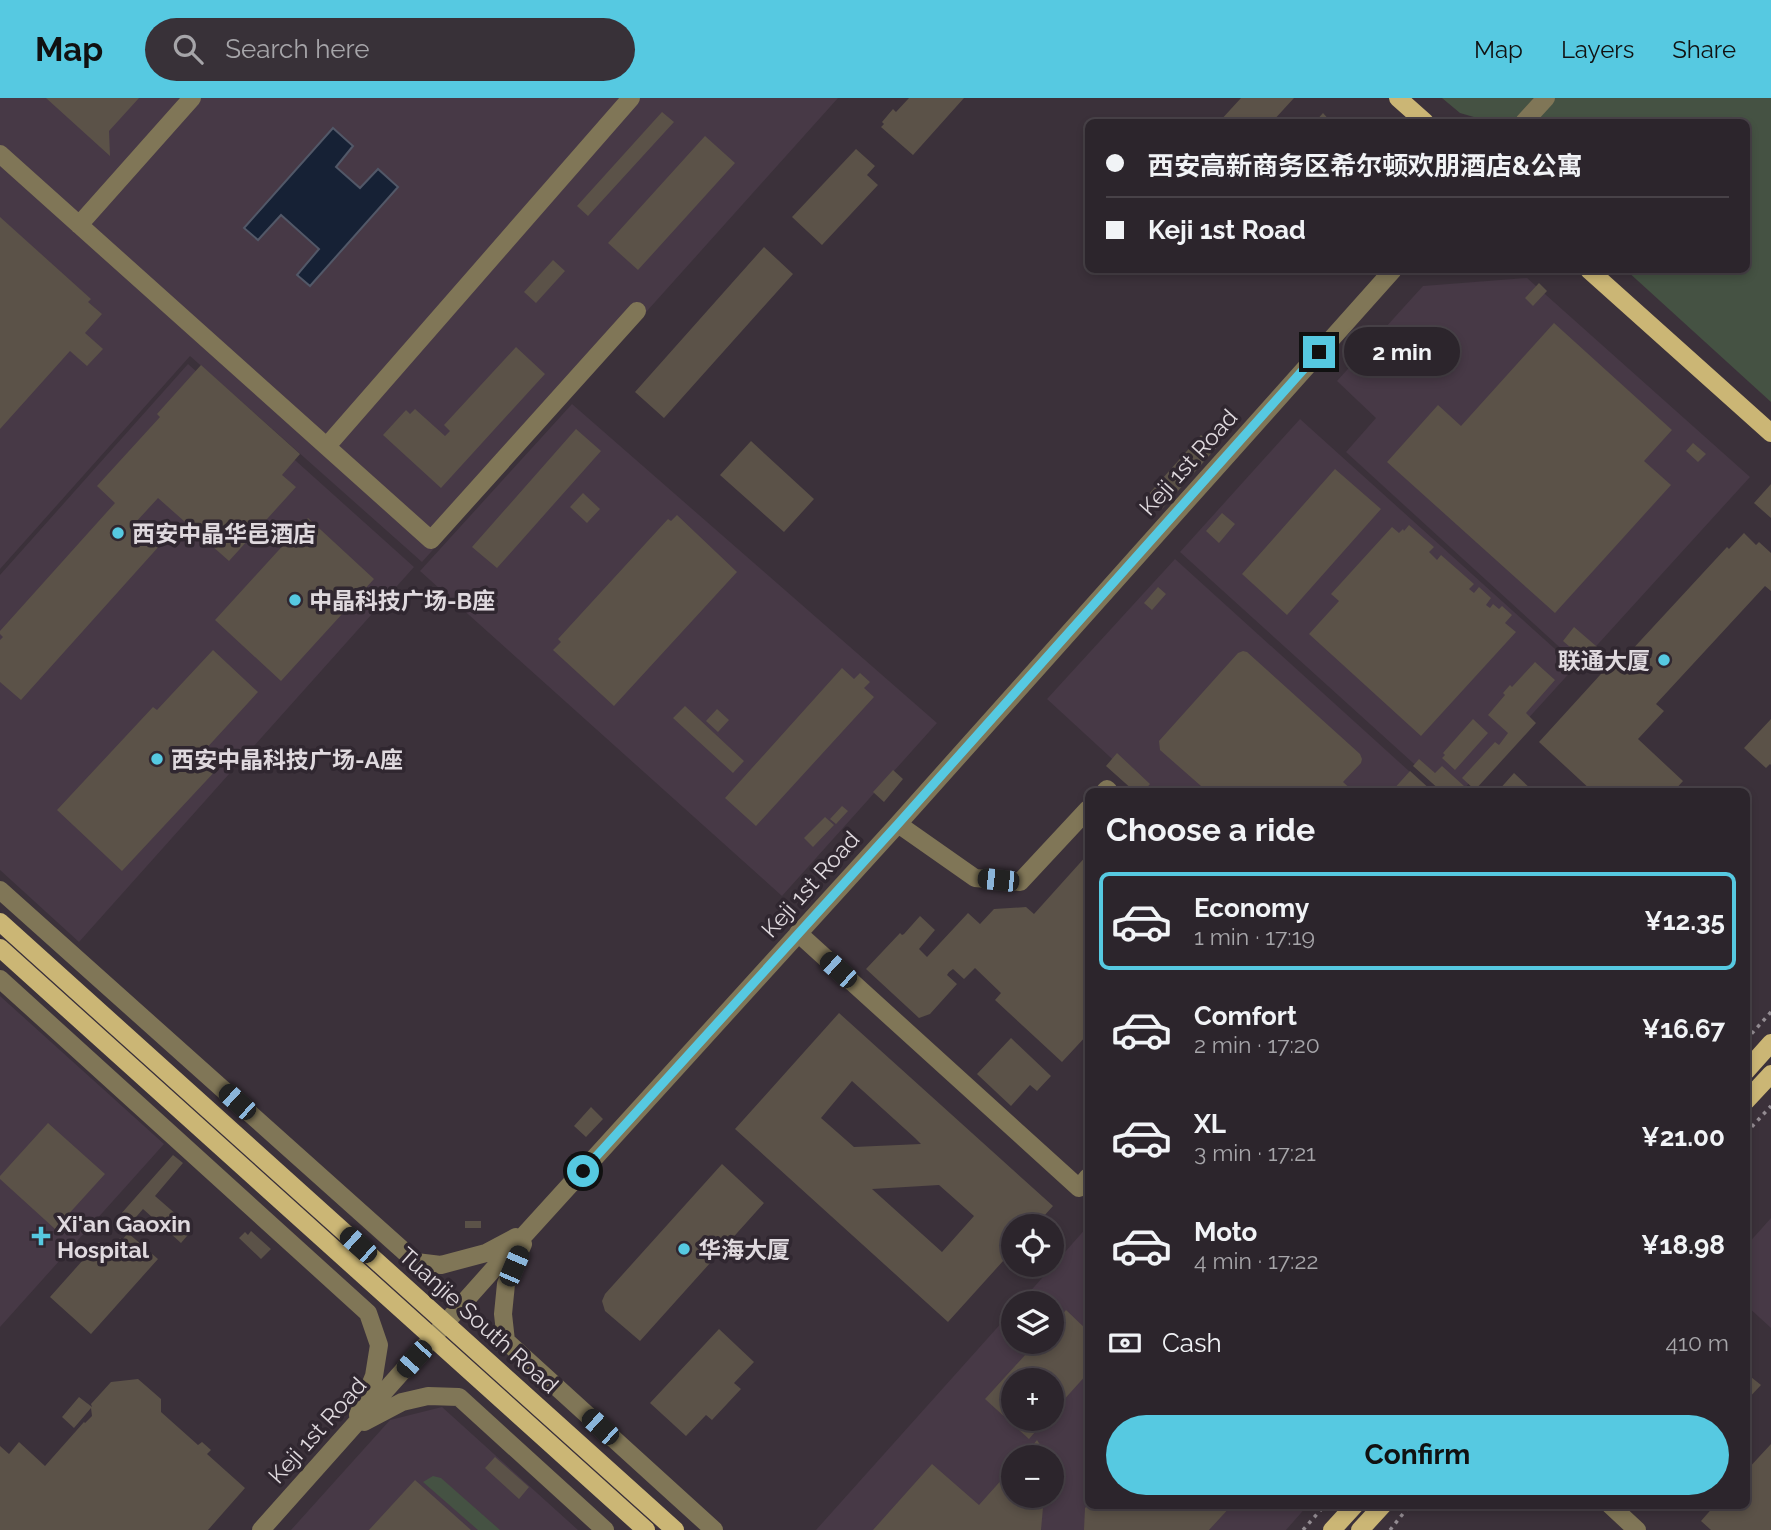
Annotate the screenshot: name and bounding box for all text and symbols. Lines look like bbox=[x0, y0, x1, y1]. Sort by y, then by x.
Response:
search box bbox=[145, 18, 635, 81]
text: Map bbox=[35, 30, 103, 69]
icon: search bbox=[169, 30, 207, 68]
text: Search here bbox=[225, 34, 370, 64]
text: Map bbox=[1474, 35, 1523, 64]
text: Layers bbox=[1561, 35, 1634, 64]
text: Share bbox=[1672, 35, 1736, 64]
text: 西安高新商务区希尔顿欢朋酒店&公寓 bbox=[1148, 151, 1583, 181]
text: Keji 1st Road bbox=[1148, 215, 1306, 245]
callout: 2 min bbox=[1344, 328, 1459, 376]
route end bbox=[1303, 336, 1335, 368]
text: 2 min bbox=[1372, 338, 1432, 365]
street label: Keji 1st Road bbox=[1133, 403, 1243, 521]
place label: 西安中晶华邑酒店 bbox=[132, 520, 316, 547]
marker: 西安中晶华邑酒店 bbox=[110, 525, 126, 541]
place label: 中晶科技广场-B座 bbox=[309, 587, 495, 614]
marker: 中晶科技广场-B座 bbox=[287, 592, 303, 608]
place label: 联通大厦 bbox=[1558, 647, 1650, 674]
marker: 联通大厦 bbox=[1656, 652, 1672, 668]
place label: 西安中晶科技广场-A座 bbox=[171, 746, 403, 773]
marker: 西安中晶科技广场-A座 bbox=[149, 751, 165, 767]
text: Choose a ride bbox=[1106, 811, 1315, 848]
street label: Keji 1st Road bbox=[755, 825, 865, 943]
car bbox=[977, 867, 1020, 893]
icon: car bbox=[1110, 890, 1173, 953]
text: Economy bbox=[1194, 893, 1309, 923]
text: ¥12.35 bbox=[1644, 906, 1725, 936]
text: 1 min · 17:19 bbox=[1194, 923, 1315, 950]
car bbox=[816, 948, 861, 992]
icon: car bbox=[1110, 998, 1173, 1061]
text: Comfort bbox=[1194, 1001, 1297, 1031]
text: ¥16.67 bbox=[1642, 1014, 1725, 1044]
text: 2 min · 17:20 bbox=[1194, 1031, 1320, 1058]
car bbox=[215, 1080, 260, 1124]
icon: car bbox=[1110, 1106, 1173, 1169]
text: XL bbox=[1194, 1109, 1226, 1139]
text: ¥21.00 bbox=[1641, 1122, 1725, 1152]
text: 3 min · 17:21 bbox=[1194, 1139, 1316, 1166]
route start bbox=[567, 1155, 599, 1187]
place label: Xi'an Gaoxin Hospital bbox=[56, 1210, 191, 1263]
map controls bbox=[1001, 1214, 1064, 1508]
button: locate bbox=[1001, 1214, 1064, 1277]
icon: car bbox=[1110, 1214, 1173, 1277]
text: Moto bbox=[1194, 1217, 1257, 1247]
car bbox=[336, 1223, 381, 1267]
marker: Xi'an Gaoxin Hospital bbox=[31, 1226, 51, 1246]
text: ¥18.98 bbox=[1641, 1230, 1725, 1260]
place label: 华海大厦 bbox=[698, 1236, 790, 1263]
street label: Tuanjie South Road bbox=[394, 1241, 564, 1399]
marker: 华海大厦 bbox=[676, 1241, 692, 1257]
car bbox=[497, 1243, 532, 1289]
text: 4 min · 17:22 bbox=[1194, 1247, 1318, 1274]
button: layers bbox=[1001, 1291, 1064, 1354]
icon: cash bbox=[1106, 1324, 1144, 1362]
text: Cash bbox=[1162, 1328, 1222, 1358]
text: 410 m bbox=[1666, 1329, 1729, 1356]
car bbox=[393, 1336, 436, 1382]
button: + bbox=[1001, 1368, 1064, 1431]
street label: Keji 1st Road bbox=[262, 1371, 372, 1489]
car bbox=[578, 1405, 623, 1449]
button: Confirm bbox=[1106, 1415, 1729, 1495]
button: − bbox=[1001, 1445, 1064, 1508]

